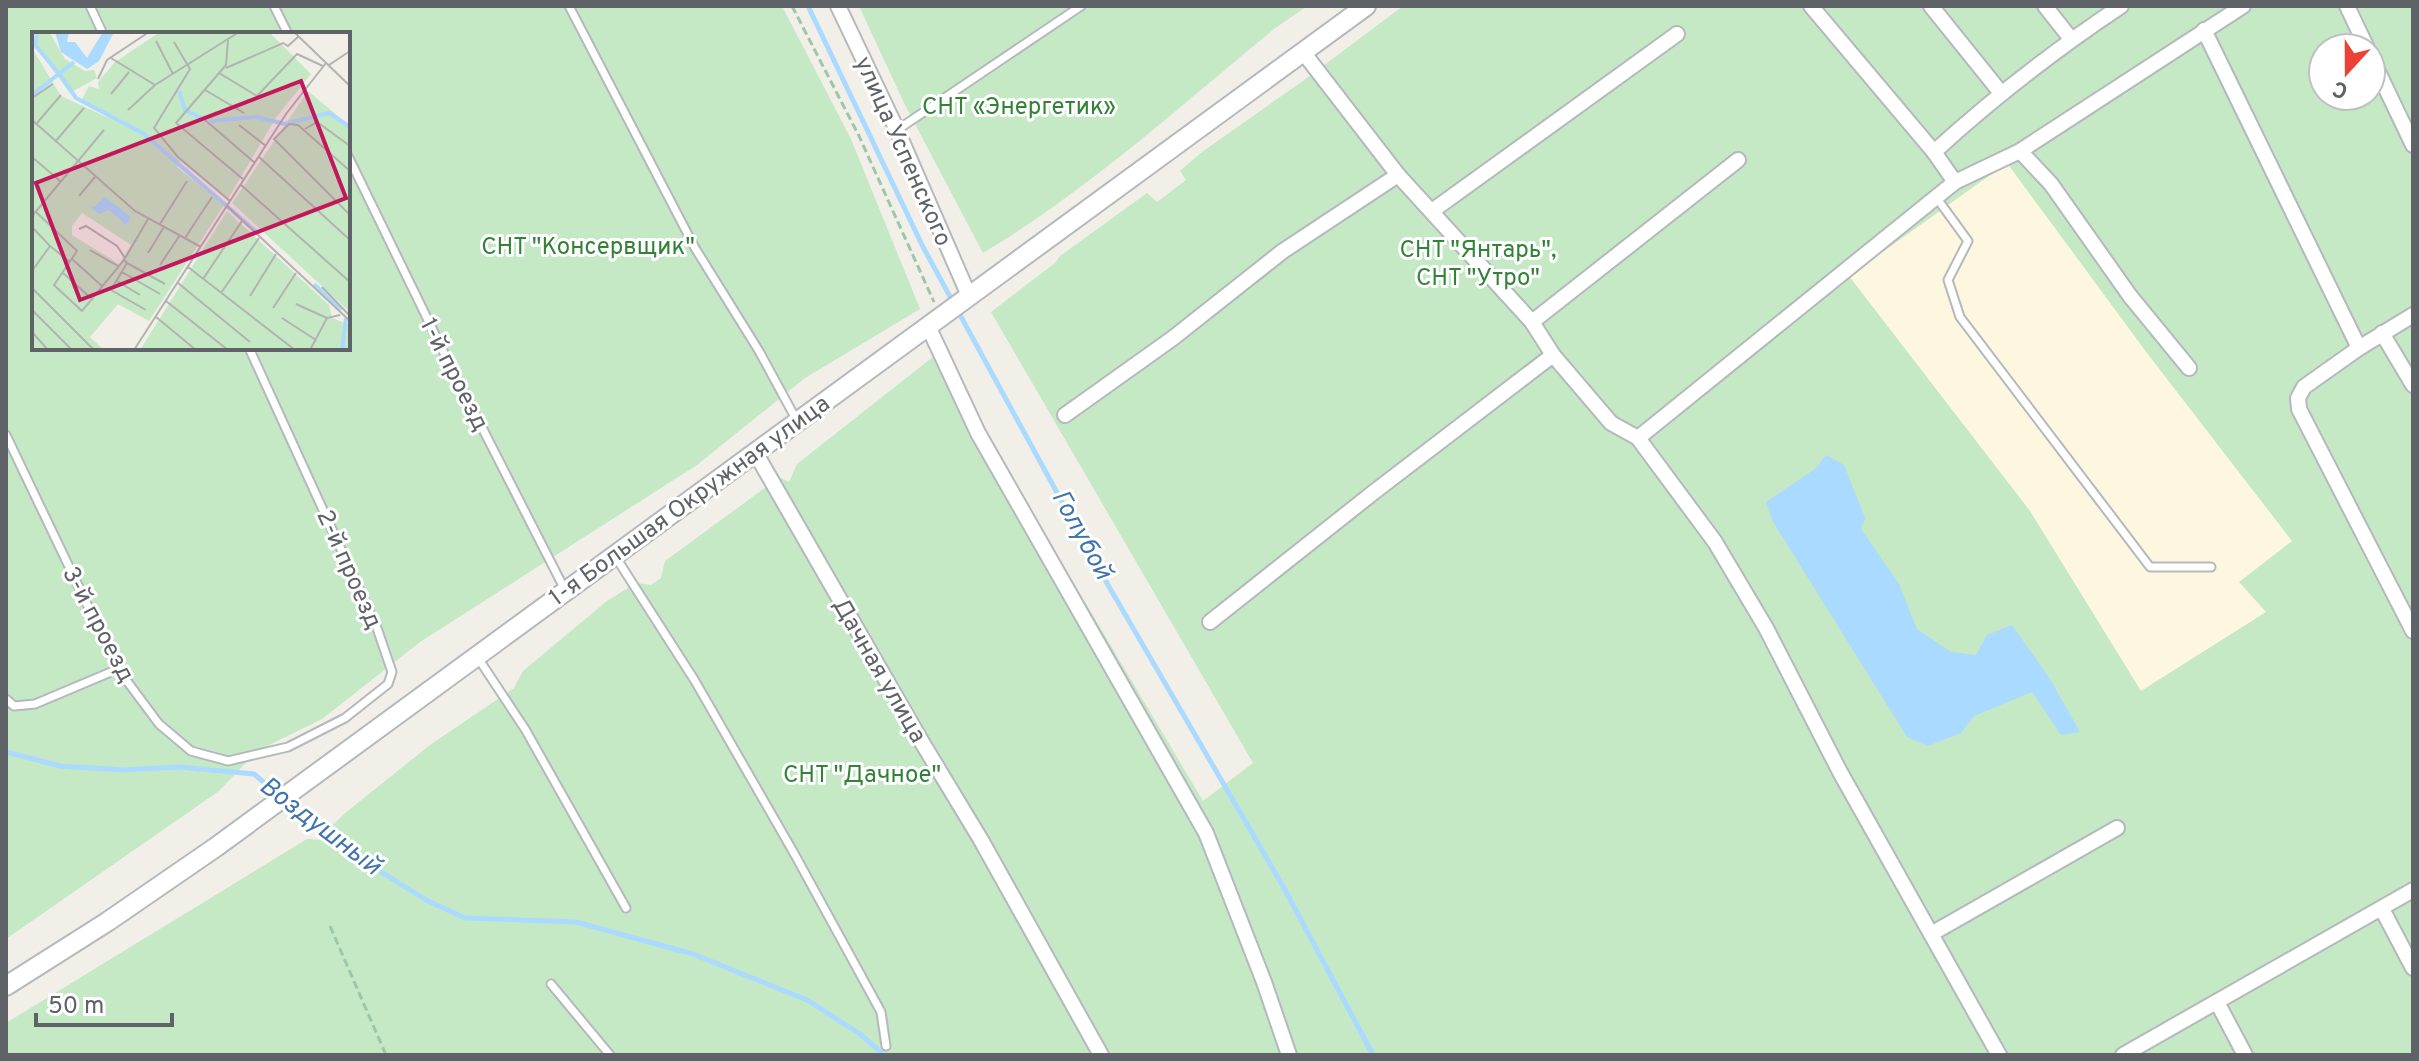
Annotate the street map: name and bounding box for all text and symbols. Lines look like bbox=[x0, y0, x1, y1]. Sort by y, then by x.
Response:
inset map bbox=[32, 32, 350, 350]
north arrow bbox=[2307, 32, 2387, 112]
street label: улица Успенского bbox=[847, 52, 957, 251]
text: С bbox=[2329, 73, 2352, 103]
park label: СНТ «Энергетик» bbox=[922, 93, 1116, 123]
park label: СНТ "Консервщик" bbox=[481, 233, 695, 263]
park label: СНТ "Янтарь", СНТ "Утро" bbox=[1400, 236, 1556, 294]
street label: 1-й проезд bbox=[412, 313, 494, 436]
street label: 1-я Большая Окружная улица bbox=[544, 390, 837, 614]
water label: Голубой bbox=[1043, 485, 1119, 587]
street label: 2-й проезд bbox=[309, 506, 388, 634]
street label: 3-й проезд bbox=[54, 562, 140, 688]
street label: Дачная улица bbox=[825, 593, 932, 749]
park label: СНТ "Дачное" bbox=[783, 761, 941, 791]
water label: Воздушный bbox=[252, 770, 388, 884]
scale bar bbox=[36, 977, 172, 1027]
text: 50 m bbox=[48, 992, 104, 1022]

